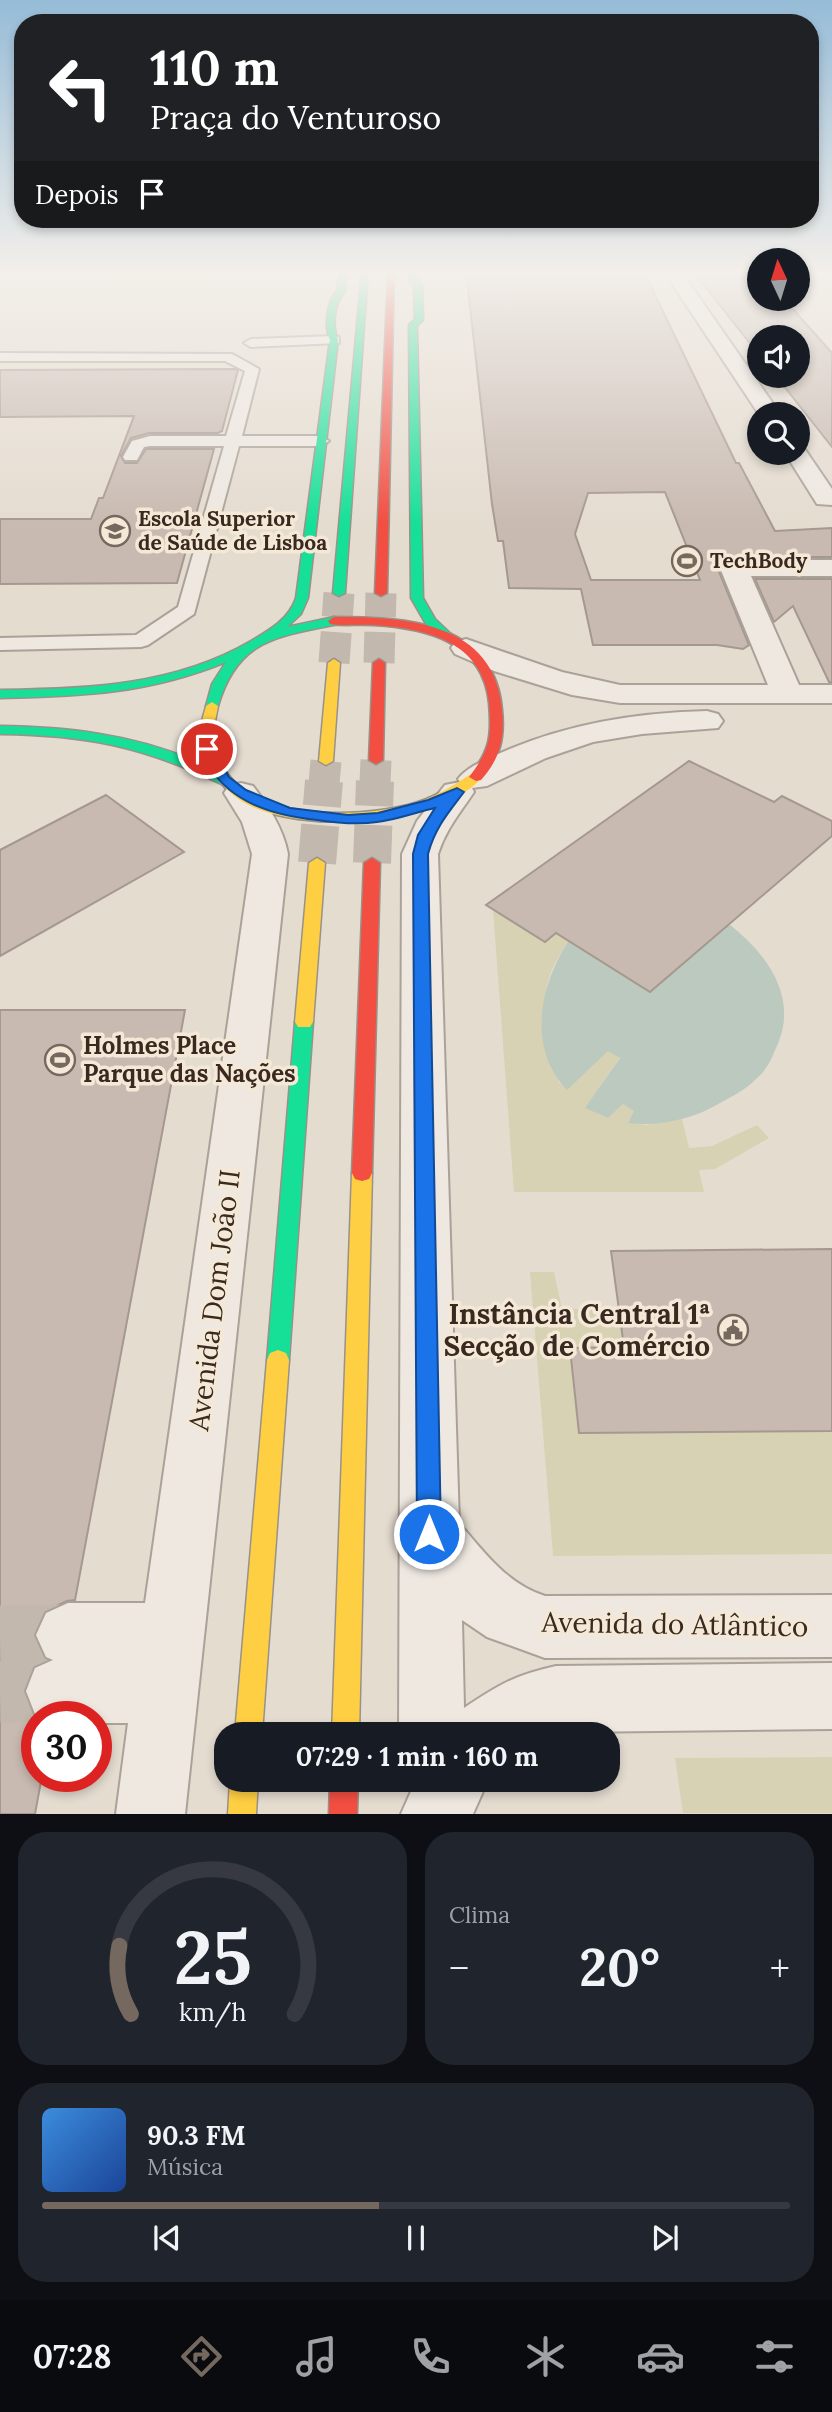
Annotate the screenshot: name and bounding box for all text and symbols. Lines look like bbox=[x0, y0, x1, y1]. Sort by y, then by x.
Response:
text: 110 m bbox=[150, 36, 279, 98]
icon: left bbox=[35, 42, 126, 133]
text: Praça do Venturoso bbox=[150, 97, 441, 138]
icon: arrive bbox=[133, 175, 171, 213]
text: Depois bbox=[35, 178, 119, 211]
north arrow bbox=[747, 248, 810, 312]
map controls bbox=[747, 248, 810, 465]
button: sound bbox=[747, 325, 810, 388]
button: search bbox=[747, 402, 810, 465]
place label: Escola Superior de Saúde de Lisboa bbox=[138, 505, 327, 556]
school or university icon: Escola Superior de Saúde de Lisboa bbox=[98, 514, 132, 548]
sports icon: TechBody bbox=[670, 544, 704, 578]
place label: TechBody bbox=[710, 547, 808, 574]
pin bbox=[177, 719, 237, 779]
icon: arrive bbox=[188, 730, 226, 768]
place label: Holmes Place Parque das Nações bbox=[83, 1030, 296, 1089]
sports icon: Holmes Place Parque das Nações bbox=[43, 1043, 77, 1077]
street label: Avenida Dom João II bbox=[180, 1167, 248, 1434]
place label: Instância Central 1ª Secção de Comércio bbox=[444, 1296, 710, 1364]
public building icon: Instância Central 1ª Secção de Comércio bbox=[716, 1313, 750, 1347]
position arrow bbox=[392, 1497, 466, 1571]
street label: Avenida do Atlântico bbox=[540, 1604, 809, 1644]
speed limit sign: 30 bbox=[21, 1701, 112, 1792]
text: 07:29 · 1 min · 160 m bbox=[296, 1740, 538, 1773]
text: Clima bbox=[449, 1900, 510, 1929]
text: 25 bbox=[173, 1912, 252, 2005]
text: 20° bbox=[579, 1934, 660, 2000]
text: − bbox=[449, 1944, 469, 1992]
text: + bbox=[770, 1944, 790, 1992]
text: km/h bbox=[179, 1996, 246, 2028]
text: 90.3 FM bbox=[147, 2119, 246, 2152]
text: Música bbox=[147, 2152, 223, 2181]
icon: previous bbox=[148, 2219, 186, 2257]
icon: pause bbox=[397, 2219, 435, 2257]
icon: next bbox=[646, 2219, 684, 2257]
icon: directions bbox=[177, 2332, 226, 2381]
icon: music bbox=[292, 2332, 341, 2381]
icon: phone bbox=[406, 2332, 455, 2381]
icon: climate bbox=[521, 2332, 570, 2381]
icon: car bbox=[636, 2332, 685, 2381]
icon: filters bbox=[750, 2332, 799, 2381]
text: 07:28 bbox=[33, 2336, 112, 2377]

